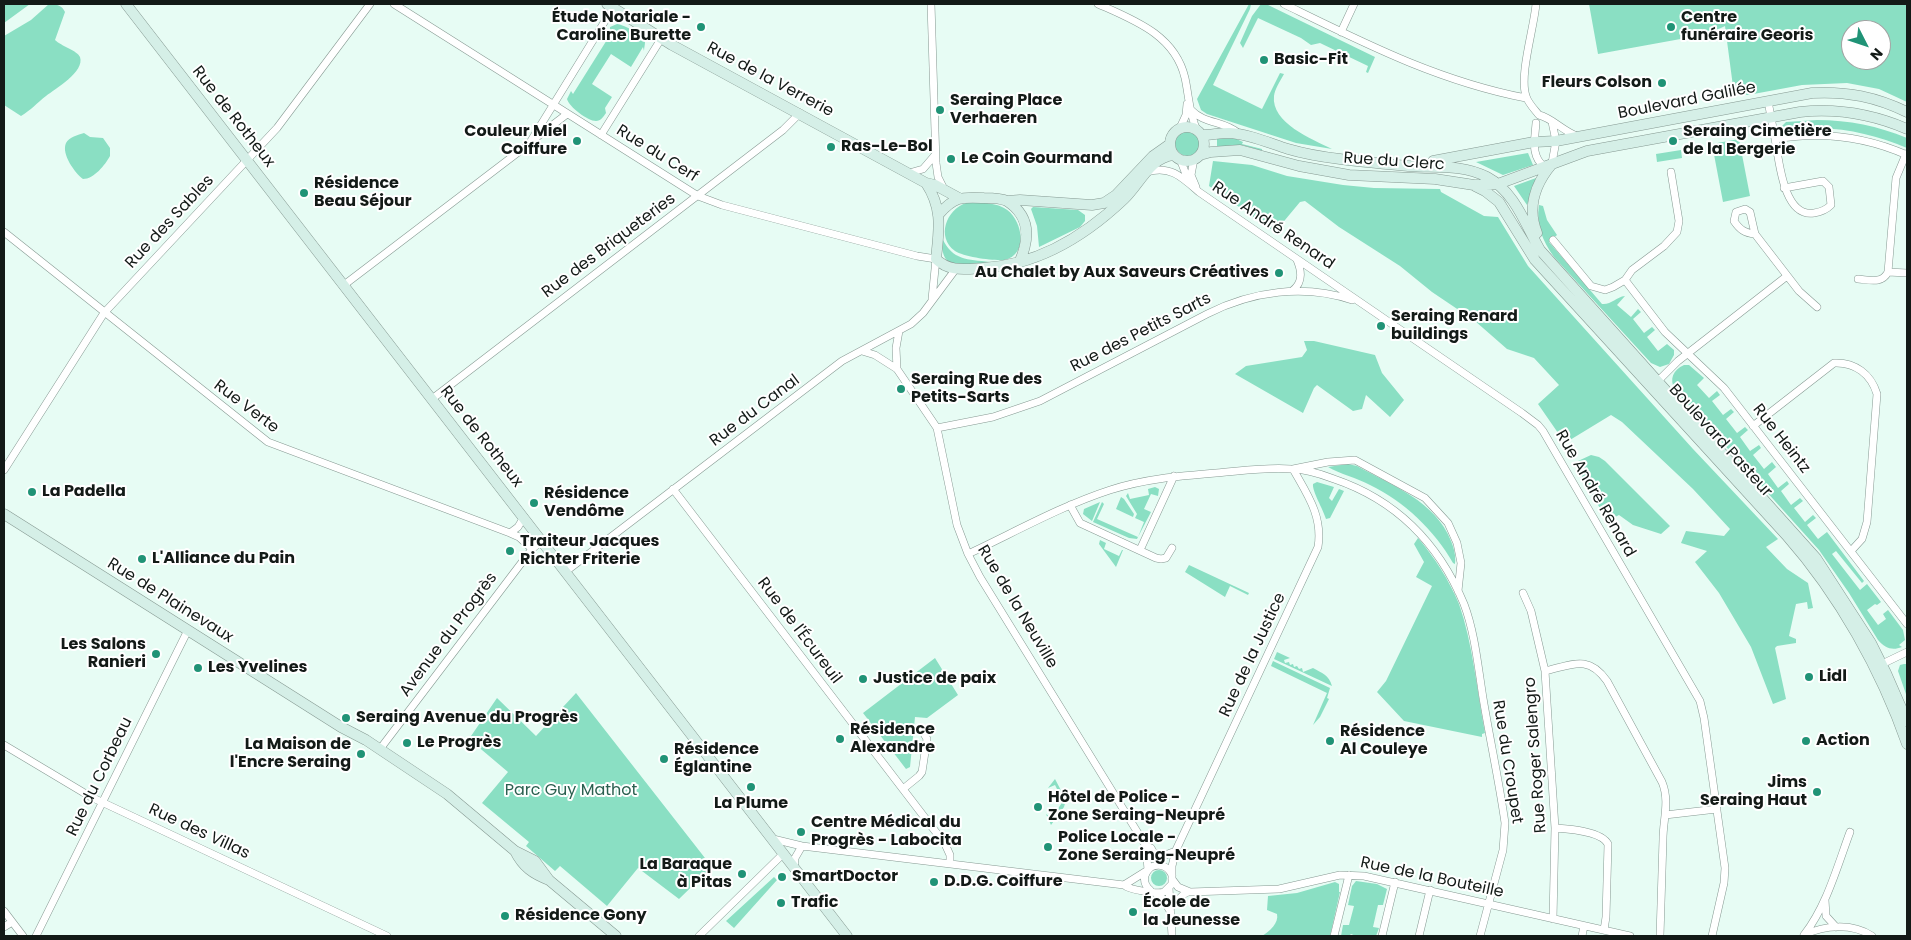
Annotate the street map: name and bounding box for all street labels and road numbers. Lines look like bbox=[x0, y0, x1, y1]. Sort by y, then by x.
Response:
street label: Rue de la Verrerie bbox=[703, 39, 837, 121]
street label: Rue de Rotheux bbox=[188, 63, 278, 171]
street label: Boulevard Galilée bbox=[1617, 78, 1757, 124]
street label: Rue du Cerf bbox=[612, 121, 702, 187]
street label: Rue du Clerc bbox=[1343, 149, 1445, 175]
street label: Rue des Sables bbox=[122, 171, 218, 273]
street label: Rue André Renard bbox=[1208, 178, 1338, 274]
street label: Rue des Briqueteries bbox=[538, 190, 680, 302]
street label: Rue des Petits Sarts bbox=[1067, 289, 1215, 377]
street label: Rue du Canal bbox=[706, 371, 804, 451]
street label: Rue Verte bbox=[210, 376, 282, 438]
street label: Boulevard Pasteur bbox=[1664, 381, 1776, 501]
street label: Rue de Rotheux bbox=[436, 383, 526, 491]
street label: Rue Heintz bbox=[1748, 401, 1814, 477]
street label: Rue André Renard bbox=[1551, 427, 1639, 561]
street label: Rue de la Neuville bbox=[973, 542, 1061, 672]
street label: Rue de Plainevaux bbox=[103, 554, 237, 648]
street label: Avenue du Progrès bbox=[396, 569, 502, 701]
street label: Rue de l'Écureuil bbox=[753, 574, 845, 688]
street label: Rue de la Justice bbox=[1216, 590, 1290, 720]
street label: Rue Roger Salengro bbox=[1521, 676, 1551, 834]
street label: Rue du Croupet bbox=[1488, 699, 1526, 825]
street label: Rue du Corbeau bbox=[63, 714, 137, 840]
street label: Rue des Villas bbox=[145, 800, 253, 864]
street label: Rue de la Bouteille bbox=[1359, 853, 1505, 903]

